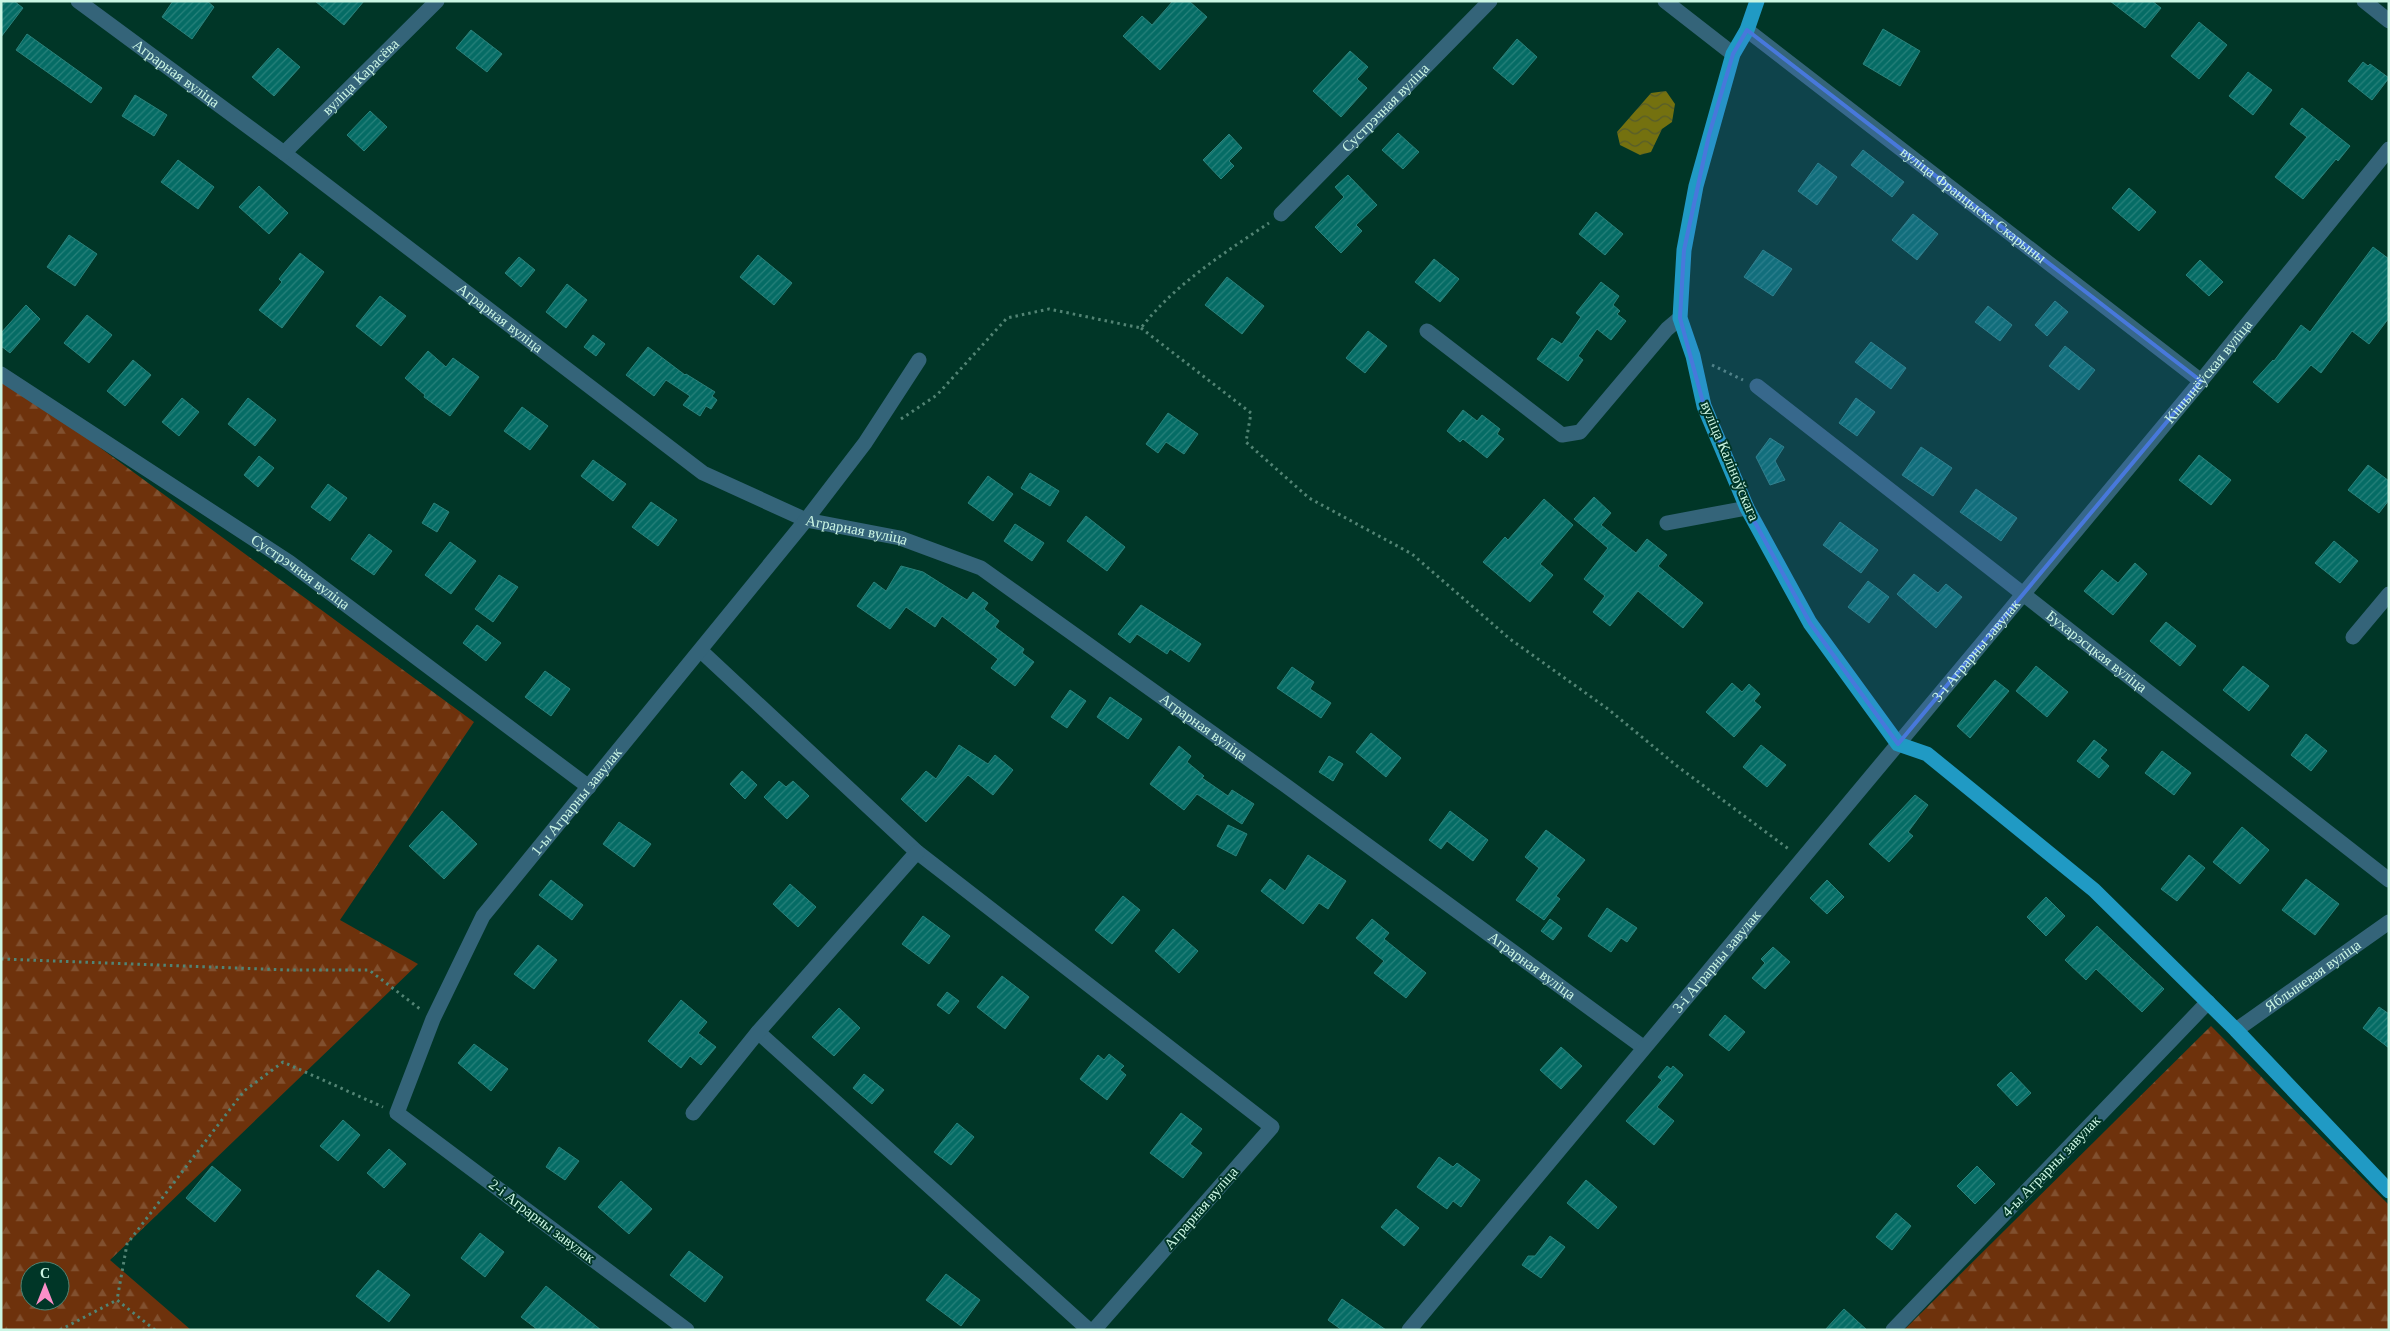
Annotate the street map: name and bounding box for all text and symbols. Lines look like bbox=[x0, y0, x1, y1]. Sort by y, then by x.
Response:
street label: вуліца Карасёва bbox=[319, 35, 402, 118]
street label: Аграрная вуліца bbox=[130, 36, 223, 111]
street label: Сустрэчная вуліца bbox=[1338, 60, 1432, 155]
street label: вуліца Францыска Скарыны bbox=[1897, 144, 2049, 266]
street label: Аграрная вуліца bbox=[454, 280, 547, 356]
street label: Кішынёўская вуліца bbox=[2161, 316, 2256, 426]
street label: вуліца Каліноўскага bbox=[1698, 399, 1762, 523]
street label: Аграрная вуліца bbox=[804, 512, 910, 548]
street label: Сустрэчная вуліца bbox=[248, 531, 353, 613]
street label: 3-і Аграрны завулак bbox=[1929, 596, 2024, 705]
street label: Бухарэсцкая вуліца bbox=[2043, 607, 2150, 696]
street label: Аграрная вуліца bbox=[1157, 690, 1251, 764]
street label: 1-ы Аграрны завулак bbox=[528, 744, 625, 859]
street label: 3-і Аграрны завулак bbox=[1669, 907, 1764, 1016]
street label: Аграрная вуліца bbox=[1485, 929, 1579, 1003]
street label: Яблыневая вуліца bbox=[2262, 936, 2364, 1015]
street label: 4-ы Аграрны завулак bbox=[1999, 1112, 2104, 1220]
street label: Аграрная вуліца bbox=[1161, 1163, 1241, 1252]
street label: 2-і Аграрны завулак bbox=[486, 1176, 599, 1266]
north arrow bbox=[20, 1261, 70, 1311]
text: С bbox=[40, 1266, 50, 1281]

